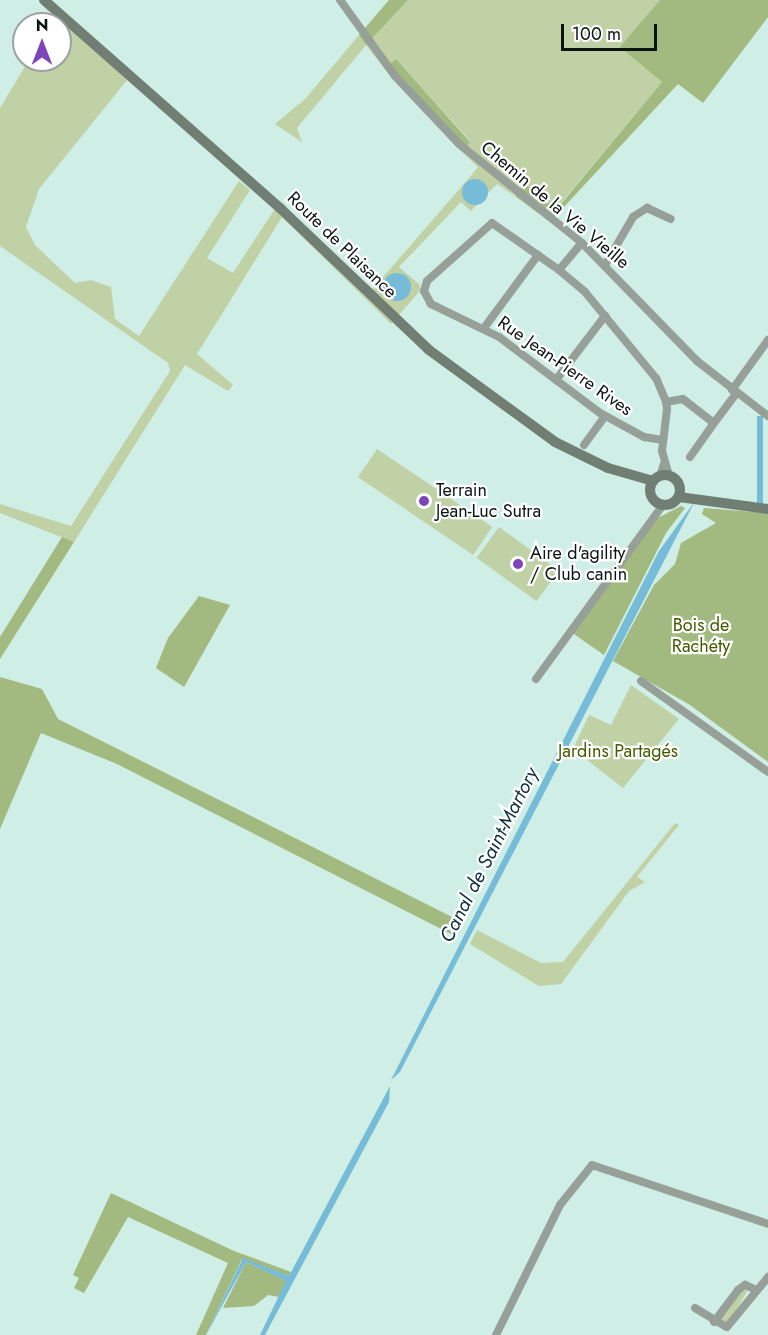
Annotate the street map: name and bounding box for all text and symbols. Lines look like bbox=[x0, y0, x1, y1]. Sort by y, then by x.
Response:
north arrow bbox=[12, 12, 72, 72]
scale bar bbox=[564, 12, 660, 50]
text: N bbox=[36, 14, 48, 37]
text: 100 m bbox=[572, 21, 621, 47]
street label: Chemin de la Vie Vieille bbox=[476, 137, 634, 273]
street label: Route de Plaisance bbox=[283, 187, 401, 303]
street label: Rue Jean-Pierre Rives bbox=[494, 312, 636, 420]
place label: Terrain Jean-Luc Sutra bbox=[436, 480, 541, 522]
marker: Terrain Jean-Luc Sutra bbox=[417, 494, 431, 508]
place label: Aire d'agility / Club canin bbox=[530, 543, 627, 586]
marker: Aire d'agility / Club canin bbox=[511, 557, 525, 571]
park label: Bois de Rachéty bbox=[672, 615, 730, 658]
park label: Jardins Partagés bbox=[558, 740, 678, 762]
water label: Canal de Saint-Martory bbox=[434, 763, 544, 947]

